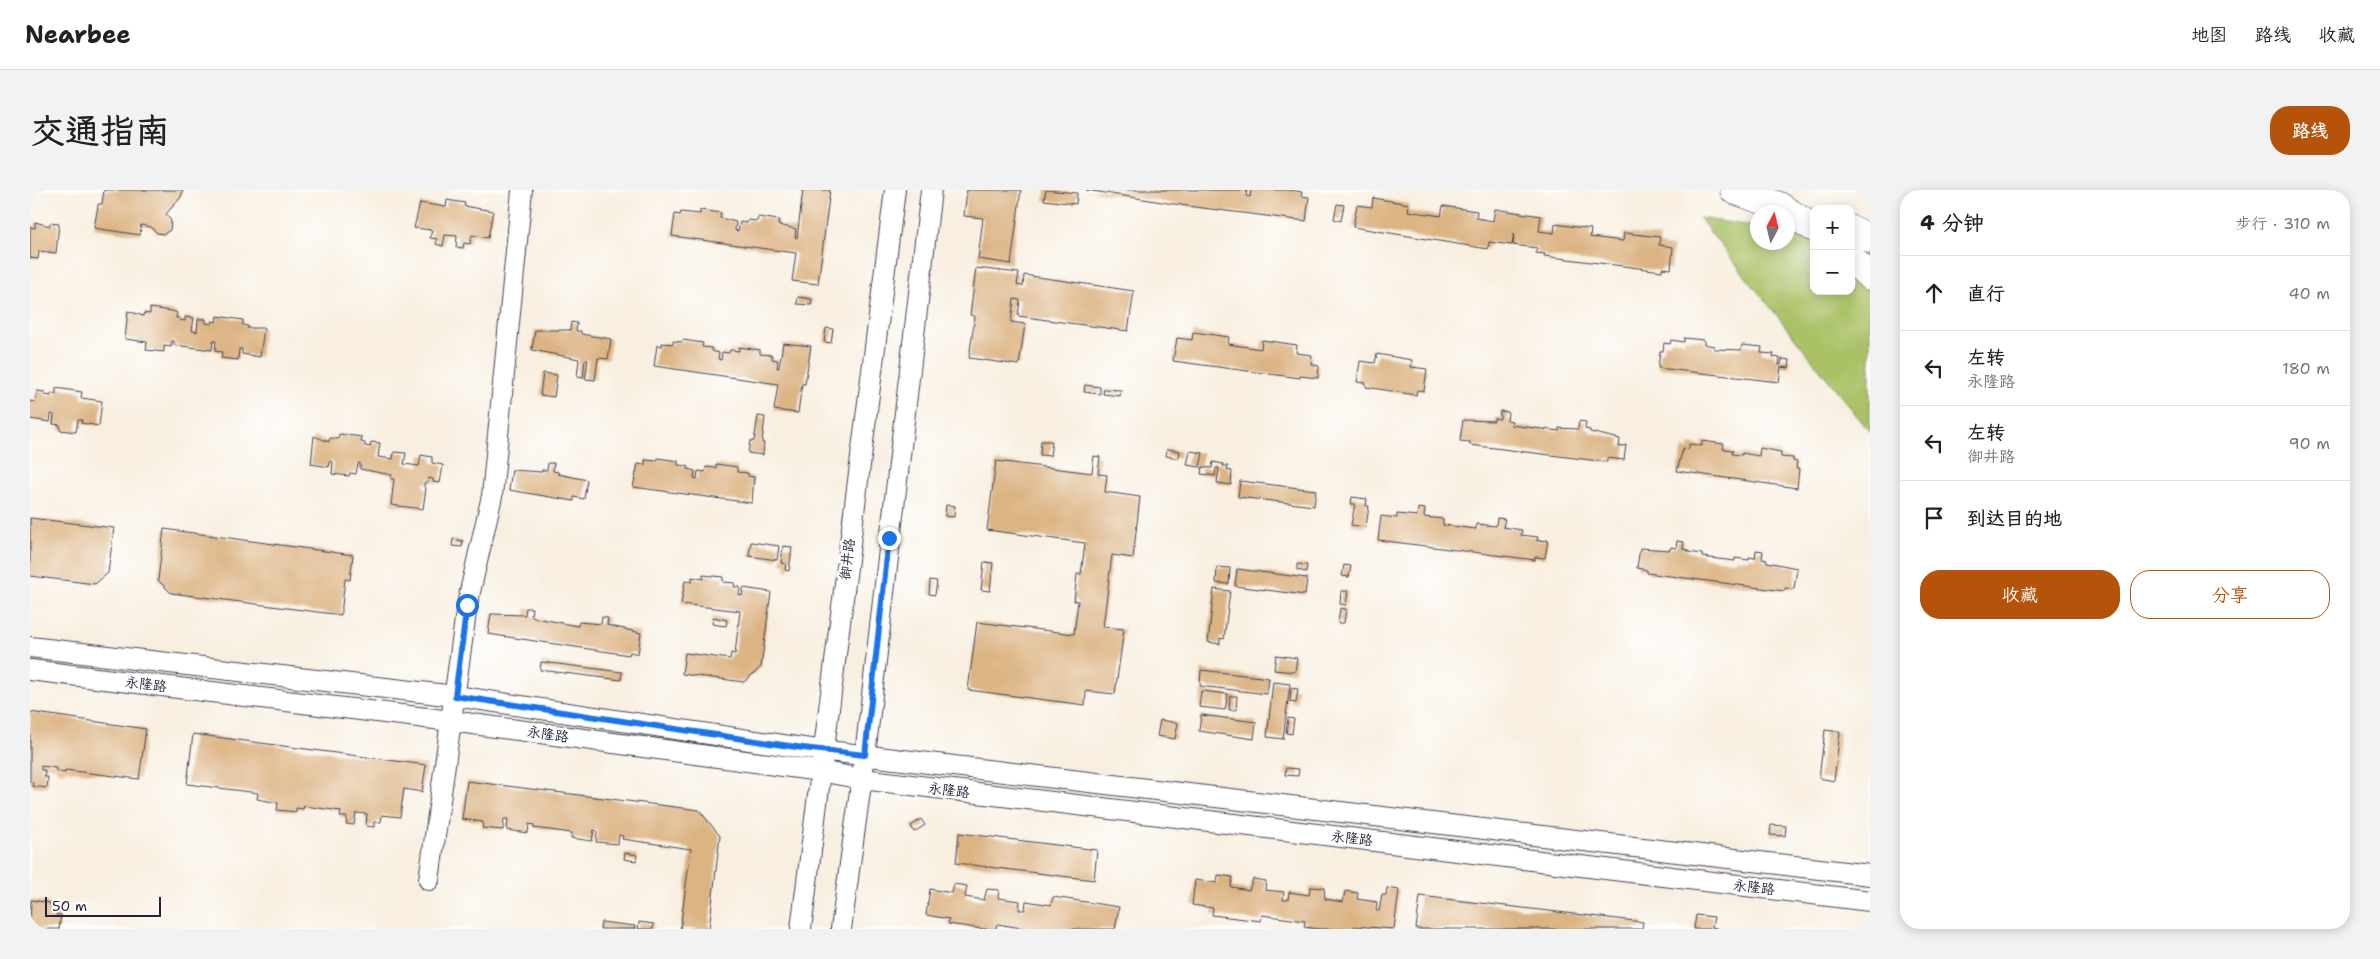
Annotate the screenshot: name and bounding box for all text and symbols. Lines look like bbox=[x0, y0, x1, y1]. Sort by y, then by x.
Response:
text: Nearbee bbox=[25, 19, 131, 51]
text: 地图 bbox=[2191, 23, 2227, 47]
text: 路线 bbox=[2255, 23, 2291, 47]
text: 收藏 bbox=[2319, 23, 2355, 47]
button: 路线 bbox=[2270, 106, 2350, 155]
text: 交通指南 bbox=[30, 107, 170, 154]
north arrow bbox=[1750, 205, 1795, 250]
map controls bbox=[1810, 205, 1855, 295]
button: + bbox=[1810, 205, 1855, 250]
text: 4 分钟 bbox=[1920, 209, 1984, 237]
text: 步行 · 310 m bbox=[2236, 213, 2330, 234]
button: − bbox=[1810, 250, 1855, 295]
icon: ahead bbox=[1920, 279, 1948, 307]
text: 直行 bbox=[1967, 281, 2005, 306]
text: 40 m bbox=[2288, 283, 2330, 304]
text: 左转 bbox=[1967, 345, 2005, 370]
icon: left bbox=[1920, 354, 1948, 382]
text: 180 m bbox=[2282, 358, 2330, 379]
text: 永隆路 bbox=[1967, 371, 2015, 392]
text: 左转 bbox=[1967, 420, 2005, 445]
icon: left bbox=[1920, 429, 1948, 457]
text: 90 m bbox=[2289, 433, 2330, 454]
text: 御井路 bbox=[1967, 446, 2015, 467]
icon: arrive bbox=[1920, 504, 1948, 532]
text: 到达目的地 bbox=[1967, 506, 2062, 531]
route end bbox=[878, 527, 901, 550]
street label: 御井路 bbox=[836, 537, 858, 581]
button: 收藏 bbox=[1920, 570, 2120, 619]
button: 分享 bbox=[2130, 570, 2330, 619]
route start bbox=[456, 594, 479, 617]
street label: 永隆路 bbox=[124, 673, 168, 695]
street label: 永隆路 bbox=[526, 722, 570, 746]
street label: 永隆路 bbox=[927, 779, 971, 801]
street label: 永隆路 bbox=[1330, 827, 1374, 849]
street label: 永隆路 bbox=[1732, 876, 1776, 898]
scale bar bbox=[45, 894, 161, 917]
text: 50 m bbox=[52, 897, 87, 915]

